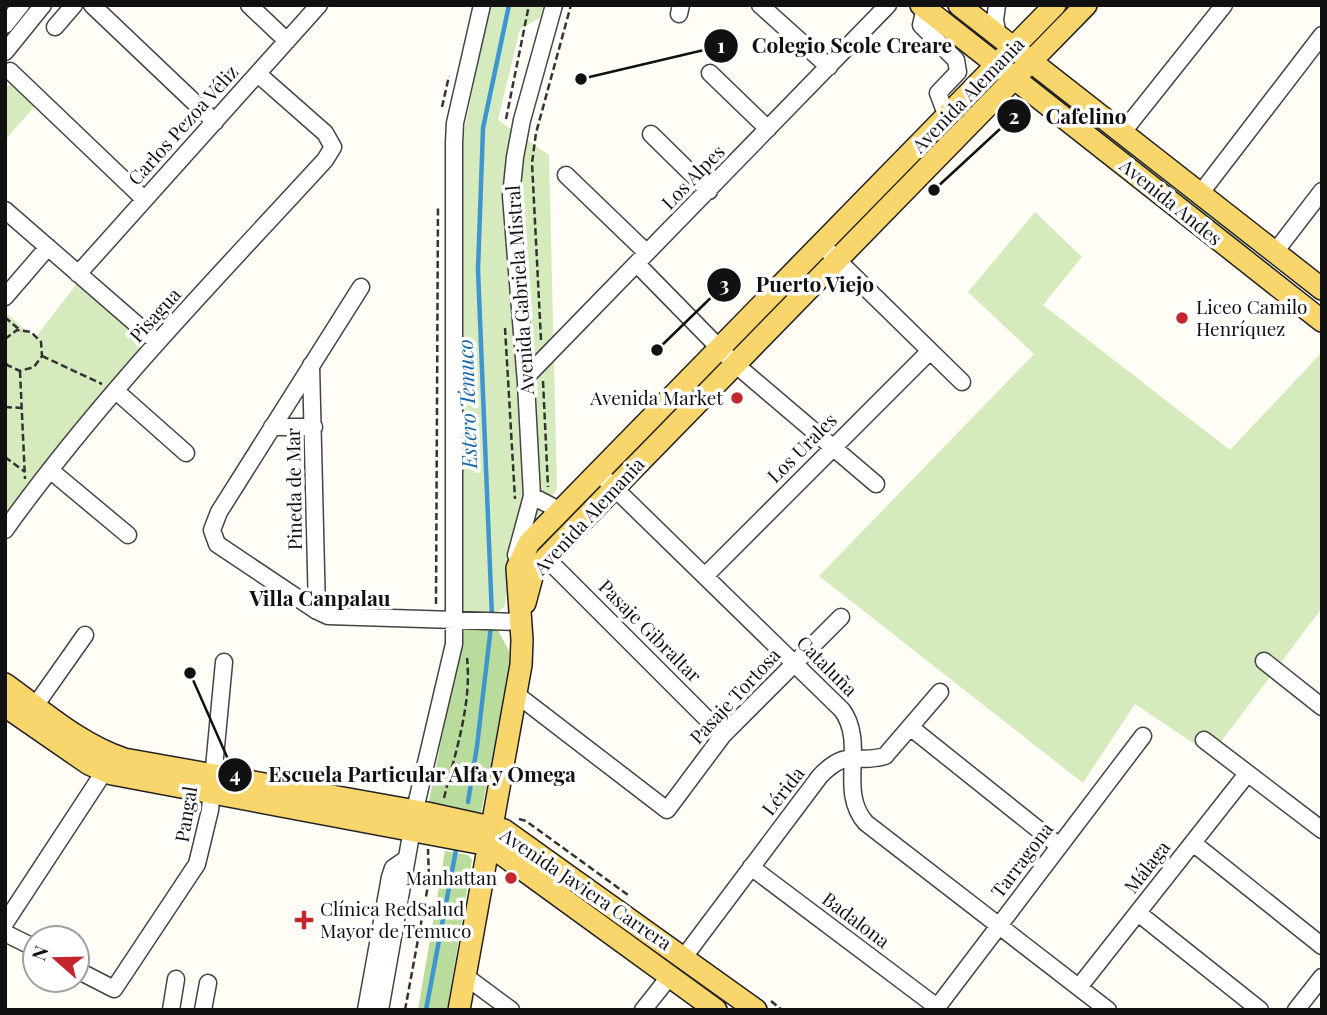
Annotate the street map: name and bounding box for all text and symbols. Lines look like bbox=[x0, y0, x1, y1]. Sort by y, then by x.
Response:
callout: Colegio Scole Creare bbox=[703, 25, 966, 67]
text: 1 bbox=[717, 30, 725, 58]
text: Colegio Scole Creare bbox=[752, 30, 952, 58]
street label: Avenida Alemania bbox=[905, 30, 1030, 159]
street label: Carlos Pezoa Véliz bbox=[121, 59, 243, 190]
callout: Cafelino bbox=[997, 95, 1141, 137]
text: 2 bbox=[1009, 101, 1020, 129]
text: Cafelino bbox=[1045, 101, 1127, 129]
street label: Los Alpes bbox=[655, 138, 730, 214]
street label: Avenida Andes bbox=[1114, 151, 1228, 250]
street label: Avenida Gabriela Mistral bbox=[499, 184, 539, 397]
callout: Puerto Viejo bbox=[707, 264, 889, 306]
text: 3 bbox=[719, 269, 729, 297]
text: Puerto Viejo bbox=[756, 269, 874, 297]
street label: Pisagua bbox=[123, 281, 186, 347]
place label: Liceo Camilo Henríquez bbox=[1196, 293, 1307, 341]
marker: Liceo Camilo Henríquez bbox=[1174, 310, 1190, 326]
water label: Estero Temuco bbox=[450, 339, 482, 470]
place label: Avenida Market bbox=[589, 384, 723, 410]
marker: Avenida Market bbox=[729, 390, 745, 406]
street label: Los Urales bbox=[761, 407, 842, 488]
street label: Pineda de Mar bbox=[279, 427, 307, 550]
street label: Avenida Alemania bbox=[526, 451, 650, 580]
street label: Pasaje Gibraltar bbox=[594, 573, 708, 688]
district label: Villa Canpalau bbox=[248, 583, 391, 611]
street label: Cataluña bbox=[792, 629, 864, 702]
street label: Pasaje Tortosa bbox=[683, 641, 786, 749]
callout: Escuela Particular Alfa y Omega bbox=[218, 754, 591, 796]
text: 4 bbox=[229, 759, 241, 787]
text: Escuela Particular Alfa y Omega bbox=[268, 759, 576, 787]
street label: Lérida bbox=[755, 760, 810, 820]
street label: Pangal bbox=[168, 783, 202, 844]
street label: Tarragona bbox=[984, 816, 1059, 903]
street label: Avenida Javiera Carrera bbox=[495, 821, 678, 956]
street label: Málaga bbox=[1117, 834, 1175, 898]
place label: Manhattan bbox=[406, 864, 498, 890]
marker: Manhattan bbox=[503, 870, 519, 886]
street label: Badalona bbox=[818, 885, 896, 953]
place label: Clínica RedSalud Mayor de Temuco bbox=[320, 895, 472, 943]
marker: Clínica RedSalud Mayor de Temuco bbox=[294, 910, 314, 930]
north arrow bbox=[21, 924, 91, 994]
text: N bbox=[25, 942, 54, 964]

